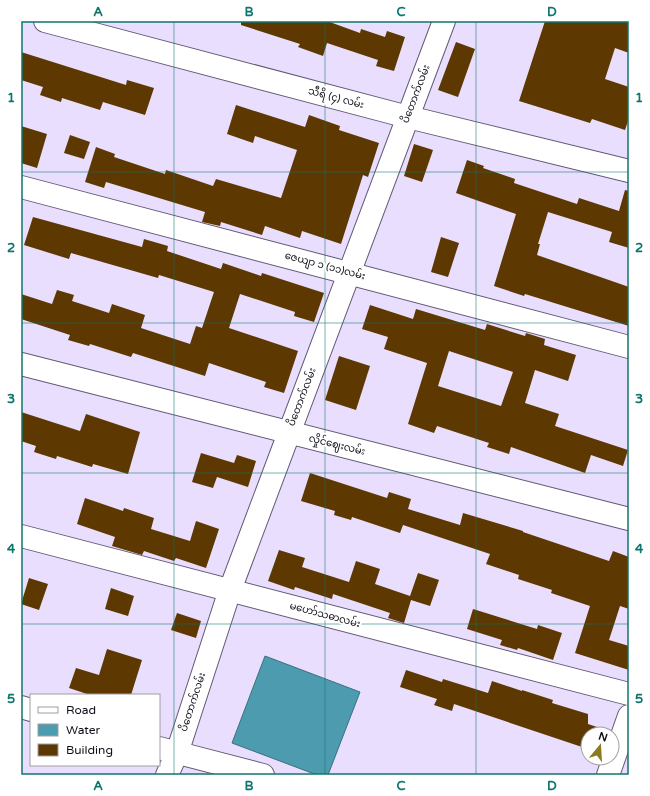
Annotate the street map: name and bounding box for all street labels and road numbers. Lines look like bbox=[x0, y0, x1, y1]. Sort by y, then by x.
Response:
street label: ပိတောက်လမ်း bbox=[398, 62, 433, 125]
street label: သီရိ (၄) လမ်း bbox=[306, 83, 366, 113]
street label: ဇေယျာ ၁ (၁၁)လမ်း bbox=[283, 248, 367, 284]
street label: ပိတောက်လမ်း bbox=[284, 365, 319, 428]
street label: လှိုင်ဈေးလမ်း bbox=[307, 430, 367, 460]
street label: မဟော်သဓာလမ်း bbox=[288, 598, 362, 630]
street label: ပိတောက်လမ်း bbox=[176, 670, 208, 733]

